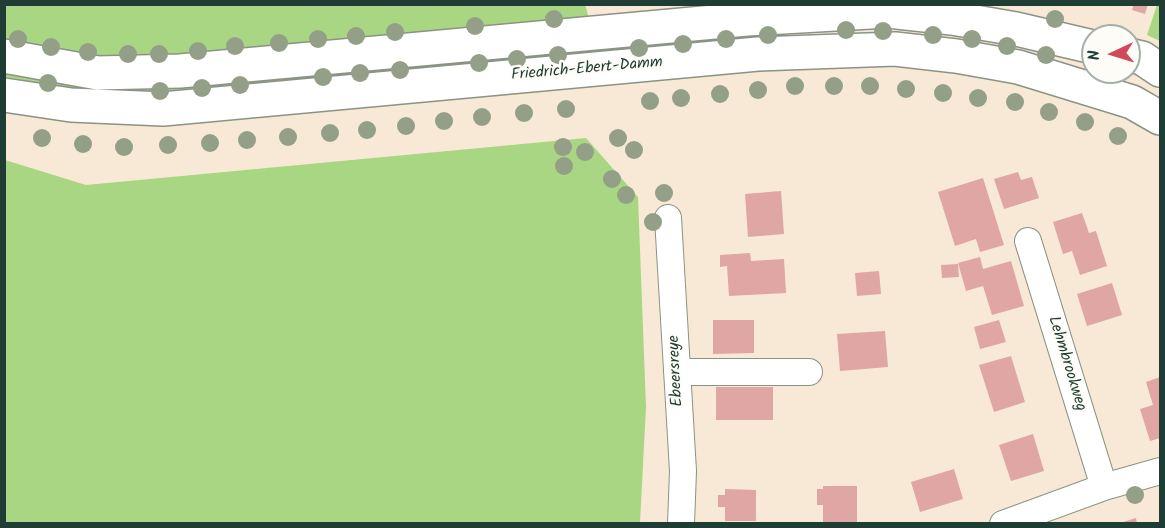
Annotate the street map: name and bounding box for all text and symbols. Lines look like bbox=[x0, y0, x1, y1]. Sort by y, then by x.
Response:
north arrow bbox=[1081, 24, 1141, 84]
text: N bbox=[1082, 49, 1107, 61]
street label: Friedrich-Ebert-Damm bbox=[511, 54, 663, 86]
street label: Lehmbrookweg bbox=[1042, 314, 1090, 414]
street label: Ebeersreye bbox=[666, 335, 688, 407]

